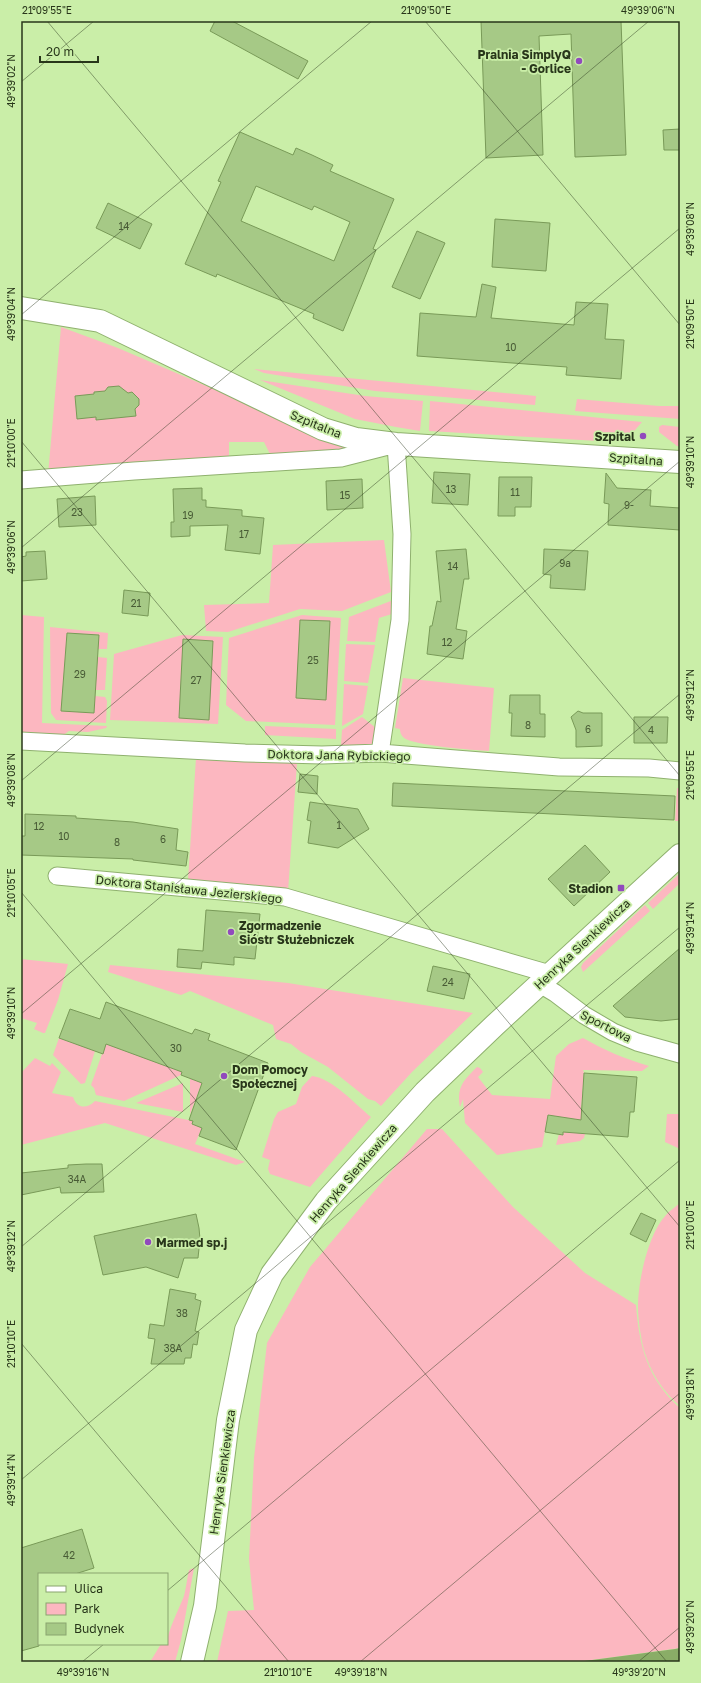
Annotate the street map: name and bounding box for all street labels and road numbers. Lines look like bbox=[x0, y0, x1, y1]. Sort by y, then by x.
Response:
street label: Szpitalna bbox=[288, 407, 344, 441]
street label: Szpitalna bbox=[609, 450, 663, 468]
street label: Doktora Jana Rybickiego bbox=[267, 746, 411, 764]
street label: Doktora Stanisława Jezierskiego bbox=[95, 872, 283, 906]
street label: Henryka Sienkiewicza bbox=[531, 896, 633, 992]
street label: Sportowa bbox=[578, 1007, 634, 1045]
street label: Henryka Sienkiewicza bbox=[306, 1120, 400, 1226]
street label: Henryka Sienkiewicza bbox=[206, 1409, 238, 1535]

